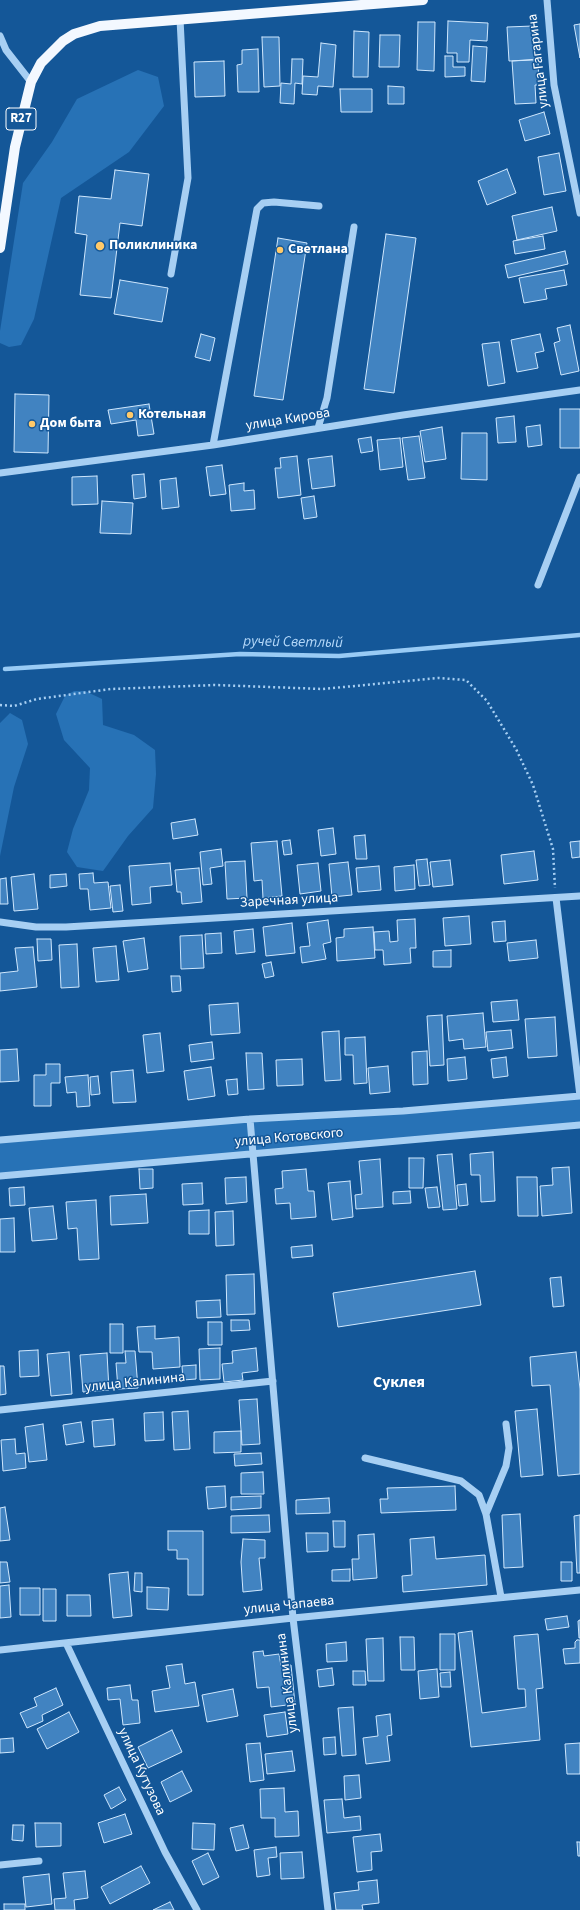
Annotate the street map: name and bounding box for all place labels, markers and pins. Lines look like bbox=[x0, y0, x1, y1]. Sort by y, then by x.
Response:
place label: Поликлиника bbox=[109, 238, 197, 254]
marker: Поликлиника bbox=[94, 240, 106, 252]
place label: Светлана bbox=[288, 242, 348, 258]
marker: Светлана bbox=[275, 245, 285, 255]
place label: Котельная bbox=[138, 407, 206, 423]
marker: Котельная bbox=[125, 410, 135, 420]
place label: Дом быта bbox=[40, 416, 102, 432]
marker: Дом быта bbox=[27, 419, 37, 429]

